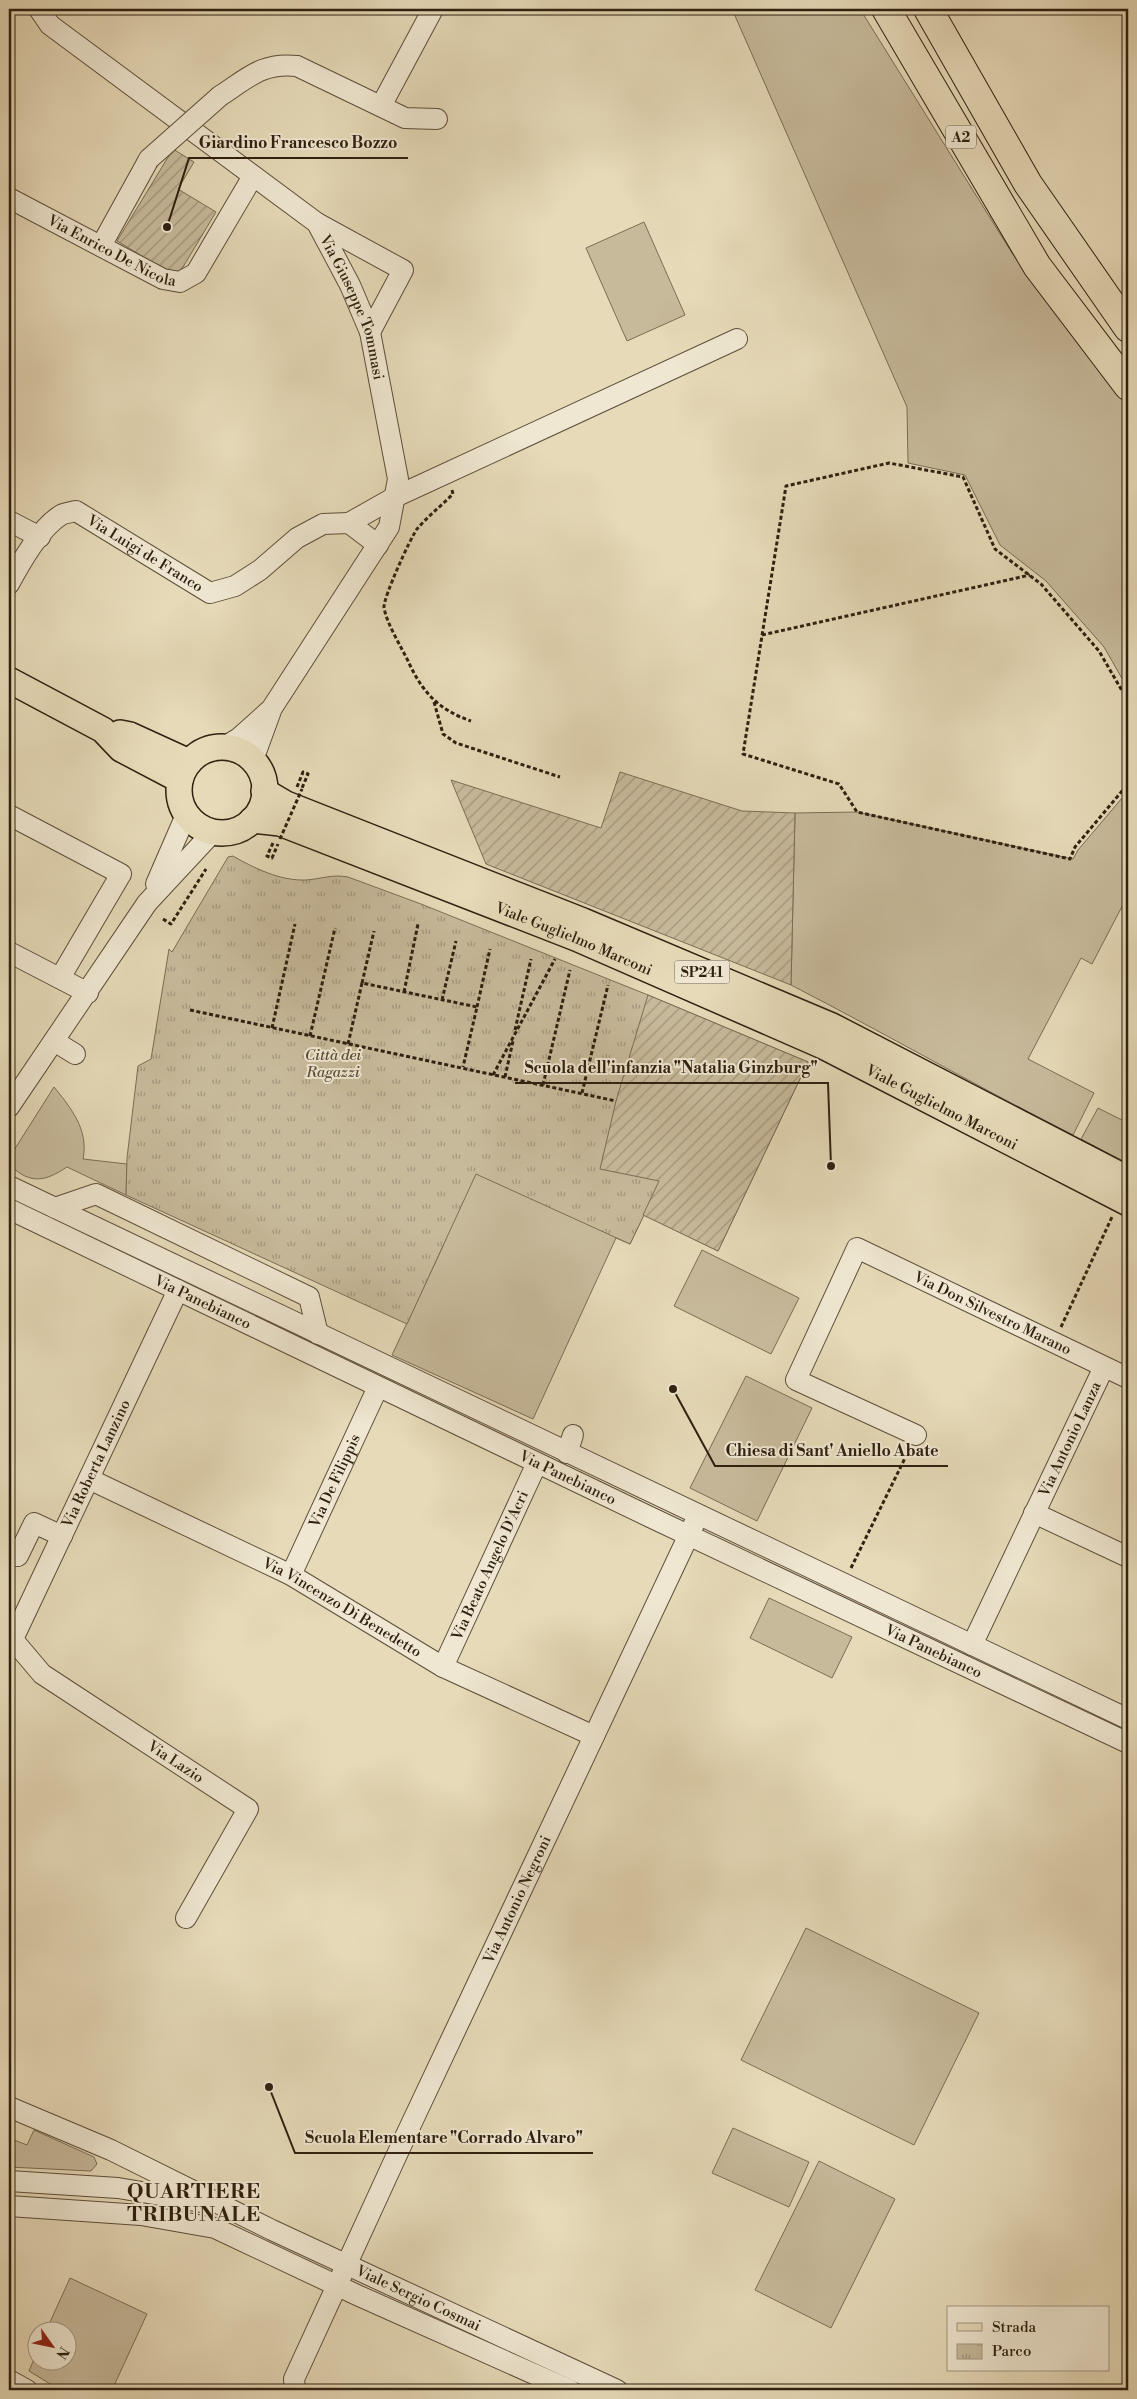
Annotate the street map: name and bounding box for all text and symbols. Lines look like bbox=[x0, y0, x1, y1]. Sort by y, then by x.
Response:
road number: A2 bbox=[946, 125, 976, 148]
callout: Giardino Francesco Bozzo bbox=[189, 127, 408, 158]
text: Giardino Francesco Bozzo bbox=[199, 133, 397, 153]
street label: Via Enrico De Nicola bbox=[43, 210, 178, 291]
street label: Via Giuseppe Tommasi bbox=[315, 231, 388, 382]
street label: Via Luigi de Franco bbox=[83, 511, 207, 597]
street label: Viale Guglielmo Marconi bbox=[491, 898, 655, 980]
road number: SP241 bbox=[674, 960, 730, 984]
park label: Città dei Ragazzi bbox=[305, 1046, 361, 1082]
callout: Scuola dell'infanzia "Natalia Ginzburg" bbox=[515, 1052, 828, 1083]
text: Scuola dell'infanzia "Natalia Ginzburg" bbox=[524, 1058, 818, 1078]
street label: Viale Guglielmo Marconi bbox=[862, 1060, 1021, 1155]
street label: Via Don Silvestro Marano bbox=[910, 1267, 1075, 1360]
street label: Via Panebianco bbox=[150, 1271, 254, 1334]
street label: Via Antonio Lanza bbox=[1034, 1378, 1106, 1501]
street label: Via Roberta Lanzino bbox=[58, 1397, 135, 1532]
street label: Via De Filippis bbox=[305, 1431, 365, 1531]
callout: Chiesa di Sant' Aniello Abate bbox=[715, 1435, 948, 1466]
text: Chiesa di Sant' Aniello Abate bbox=[725, 1441, 939, 1461]
street label: Via Panebianco bbox=[515, 1446, 619, 1509]
street label: Via Beato Angelo D'Acri bbox=[447, 1488, 533, 1644]
street label: Via Vincenzo Di Benedetto bbox=[258, 1553, 425, 1662]
street label: Via Panebianco bbox=[881, 1620, 985, 1683]
street label: Via Lazio bbox=[143, 1736, 207, 1787]
street label: Via Antonio Negroni bbox=[479, 1833, 556, 1967]
callout: Scuola Elementare "Corrado Alvaro" bbox=[295, 2122, 593, 2153]
text: Scuola Elementare "Corrado Alvaro" bbox=[305, 2128, 583, 2148]
district label: QUARTIERE TRIBUNALE bbox=[127, 2180, 261, 2228]
street label: Viale Sergio Cosmai bbox=[352, 2261, 484, 2336]
legend bbox=[947, 2306, 1110, 2372]
text: Strada bbox=[992, 2318, 1036, 2337]
north arrow bbox=[28, 2322, 78, 2372]
text: Parco bbox=[992, 2342, 1031, 2361]
text: N bbox=[51, 2343, 73, 2362]

